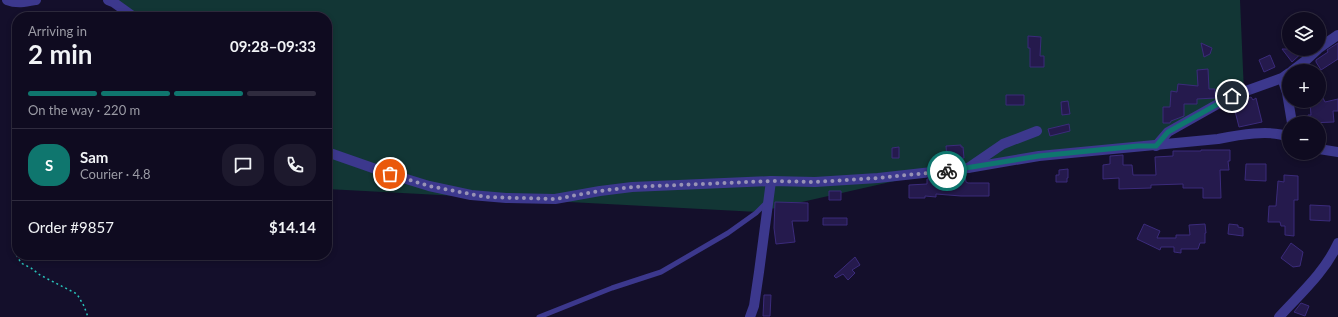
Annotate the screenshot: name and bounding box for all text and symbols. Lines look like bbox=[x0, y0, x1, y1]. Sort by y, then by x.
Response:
map controls bbox=[1282, 12, 1326, 160]
button: layers bbox=[1282, 12, 1326, 56]
text: Arriving in bbox=[28, 23, 87, 39]
text: 09:28–09:33 bbox=[230, 37, 316, 55]
text: 2 min bbox=[28, 38, 92, 70]
button: + bbox=[1282, 64, 1326, 108]
pin bbox=[1215, 79, 1249, 113]
icon: home bbox=[1221, 85, 1243, 107]
text: On the way · 220 m bbox=[28, 102, 140, 118]
button: − bbox=[1282, 116, 1326, 160]
button: chat bbox=[222, 144, 264, 186]
button: phone bbox=[274, 144, 316, 186]
text: Sam bbox=[80, 148, 108, 166]
courier bbox=[927, 151, 967, 191]
text: S bbox=[45, 156, 53, 174]
pin bbox=[373, 157, 407, 191]
icon: bike bbox=[936, 160, 958, 182]
icon: bag bbox=[379, 163, 401, 185]
text: Courier · 4.8 bbox=[80, 166, 151, 182]
text: Order #9857 bbox=[28, 218, 114, 236]
text: $14.14 bbox=[269, 218, 316, 236]

